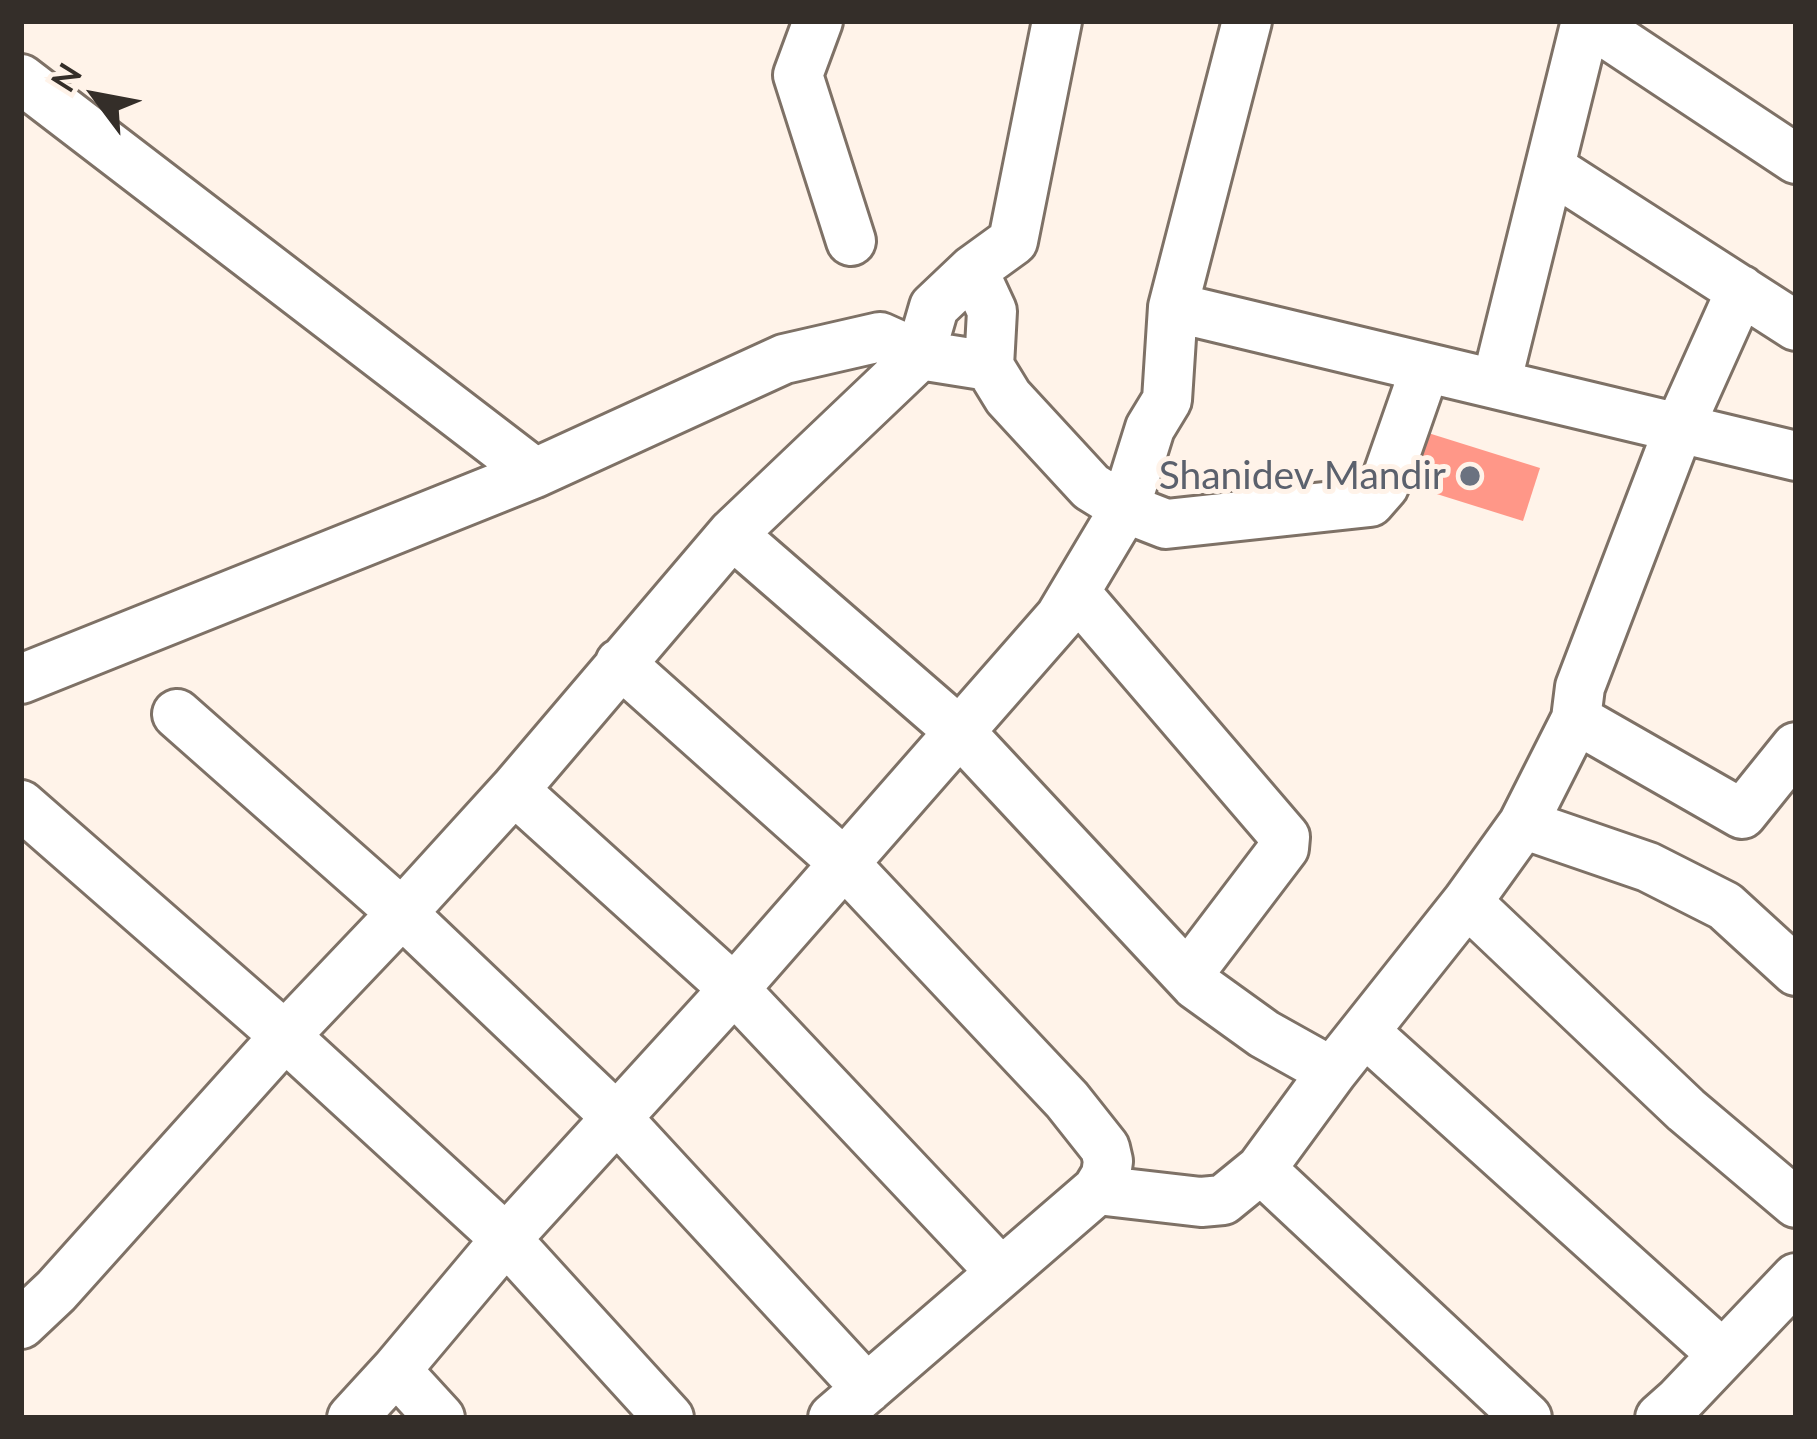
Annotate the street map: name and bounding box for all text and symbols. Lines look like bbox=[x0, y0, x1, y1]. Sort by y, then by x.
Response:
north arrow bbox=[36, 36, 156, 156]
text: N bbox=[42, 56, 89, 98]
place label: Shanidev Mandir bbox=[1159, 453, 1446, 499]
marker: Shanidev Mandir bbox=[1457, 463, 1483, 489]

